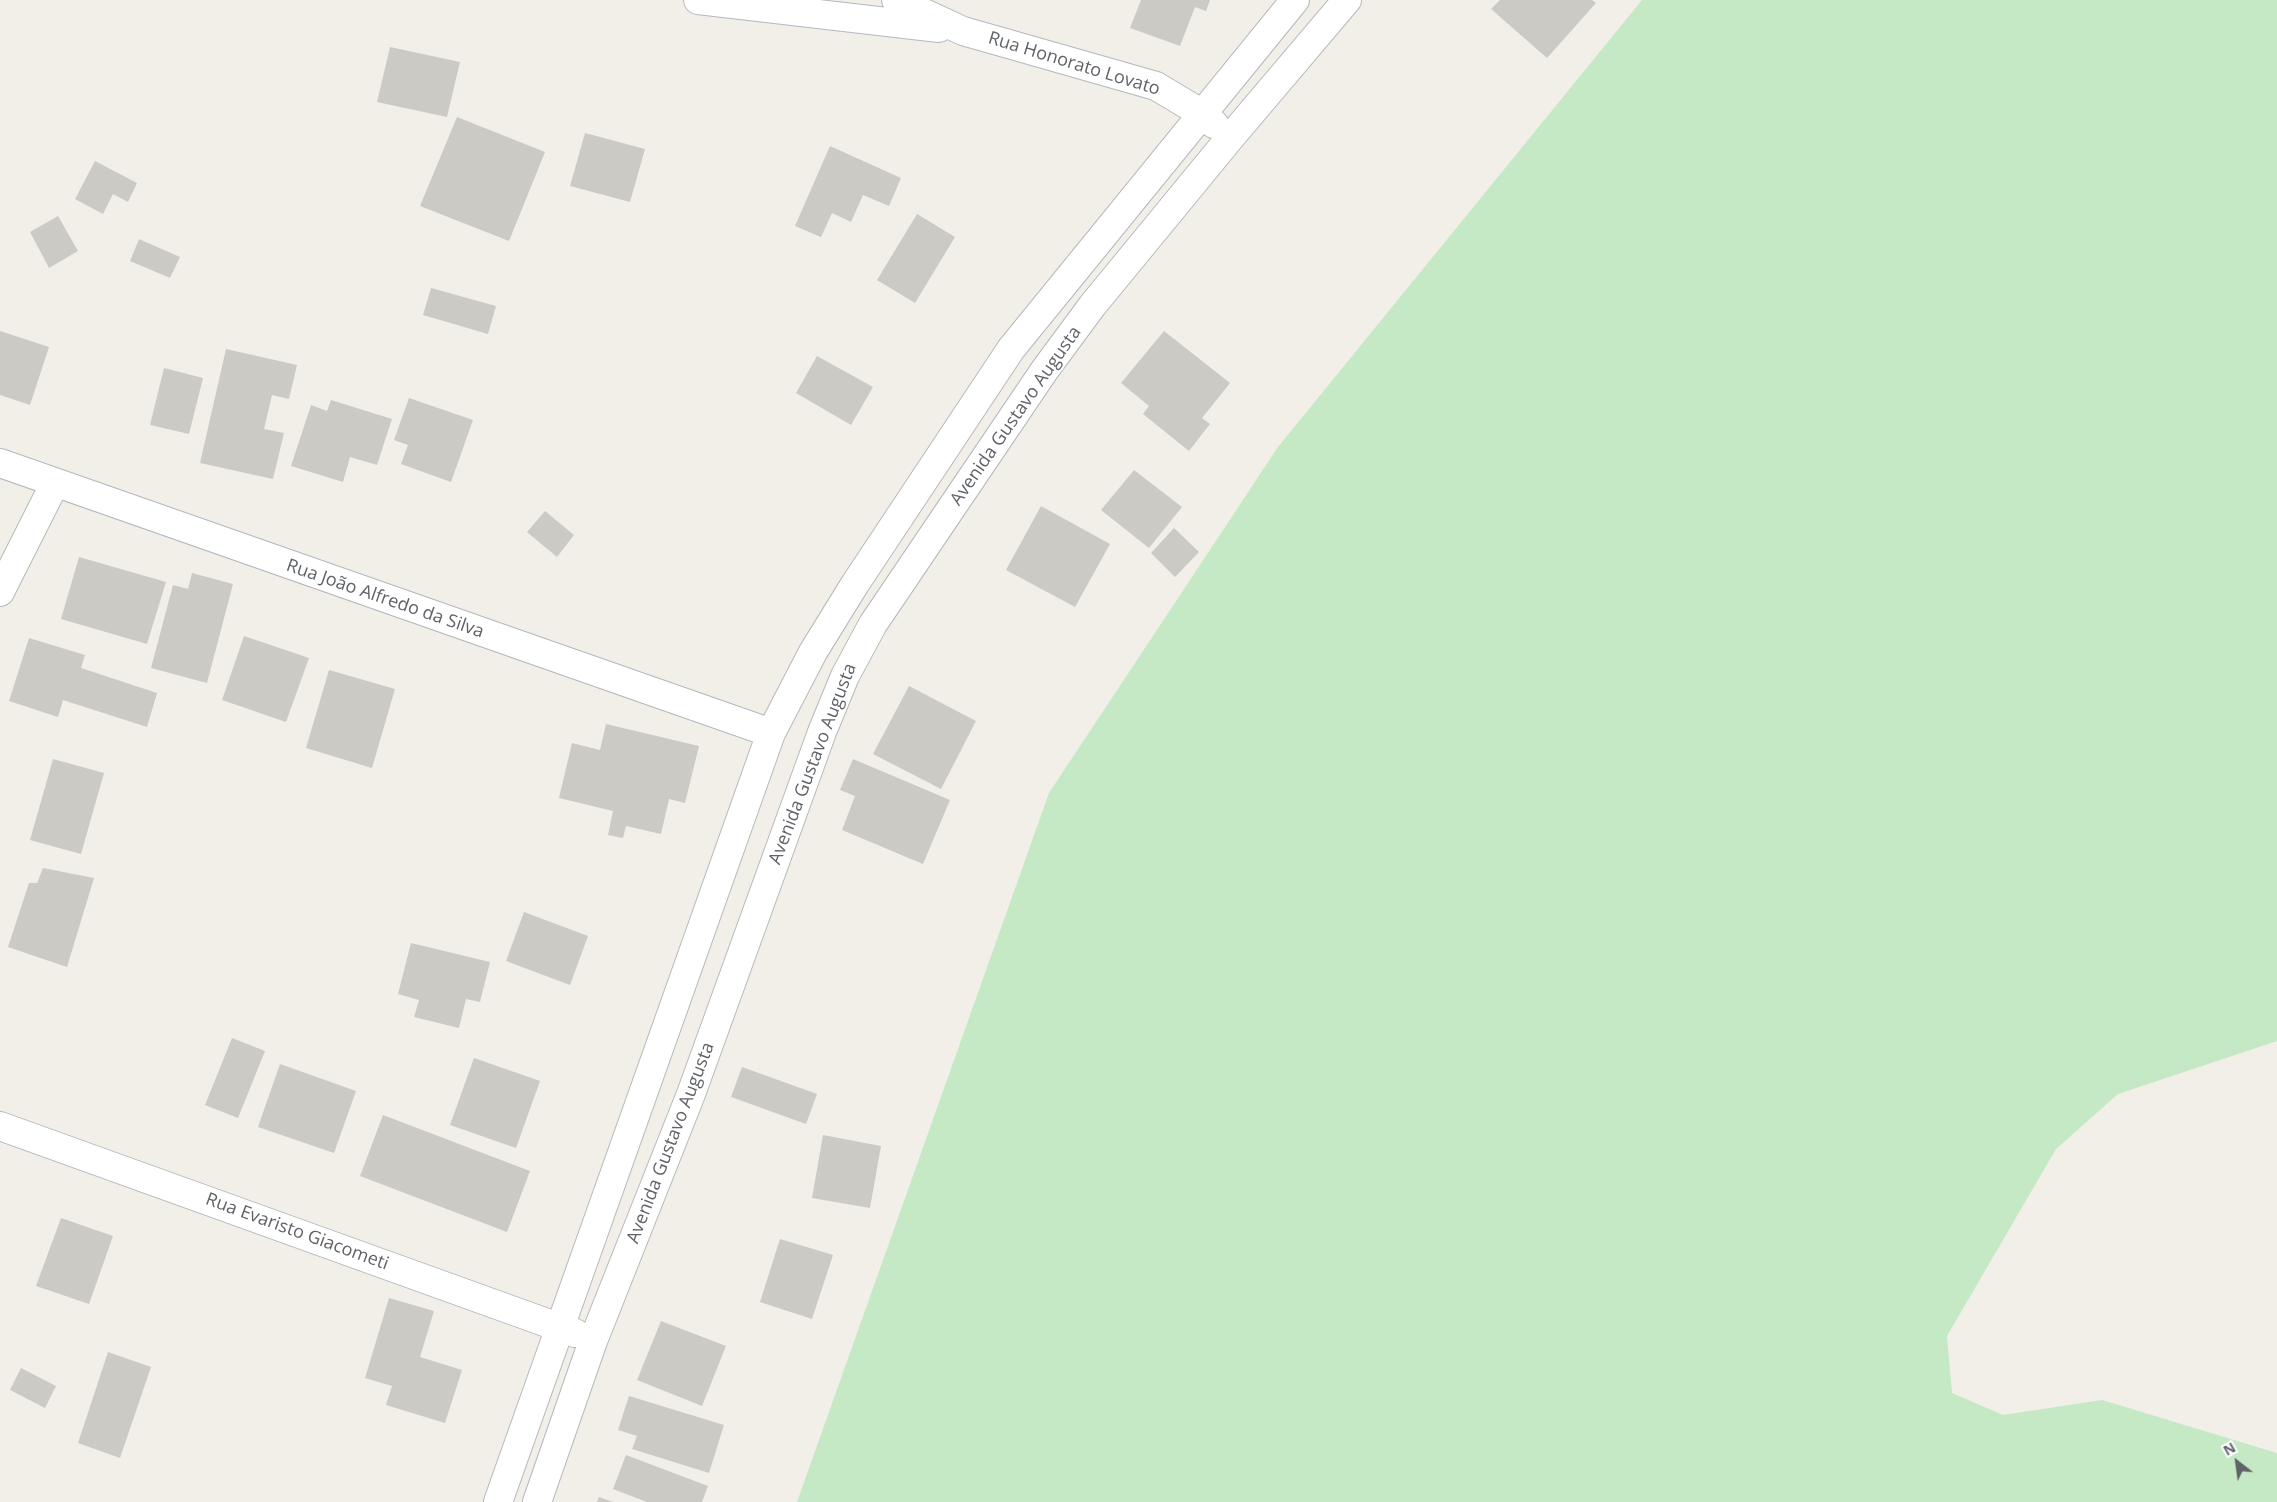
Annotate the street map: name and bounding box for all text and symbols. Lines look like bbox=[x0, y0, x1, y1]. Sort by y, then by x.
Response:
street label: Rua Honorato Lovato bbox=[985, 28, 1163, 100]
street label: Avenida Gustavo Augusta bbox=[946, 322, 1086, 510]
street label: Rua João Alfredo da Silva bbox=[283, 555, 487, 643]
street label: Avenida Gustavo Augusta bbox=[765, 660, 861, 868]
street label: Avenida Gustavo Augusta bbox=[623, 1039, 719, 1247]
street label: Rua Evaristo Giacometi bbox=[203, 1189, 391, 1275]
north arrow bbox=[2212, 1437, 2262, 1487]
text: N bbox=[2220, 1438, 2239, 1460]

